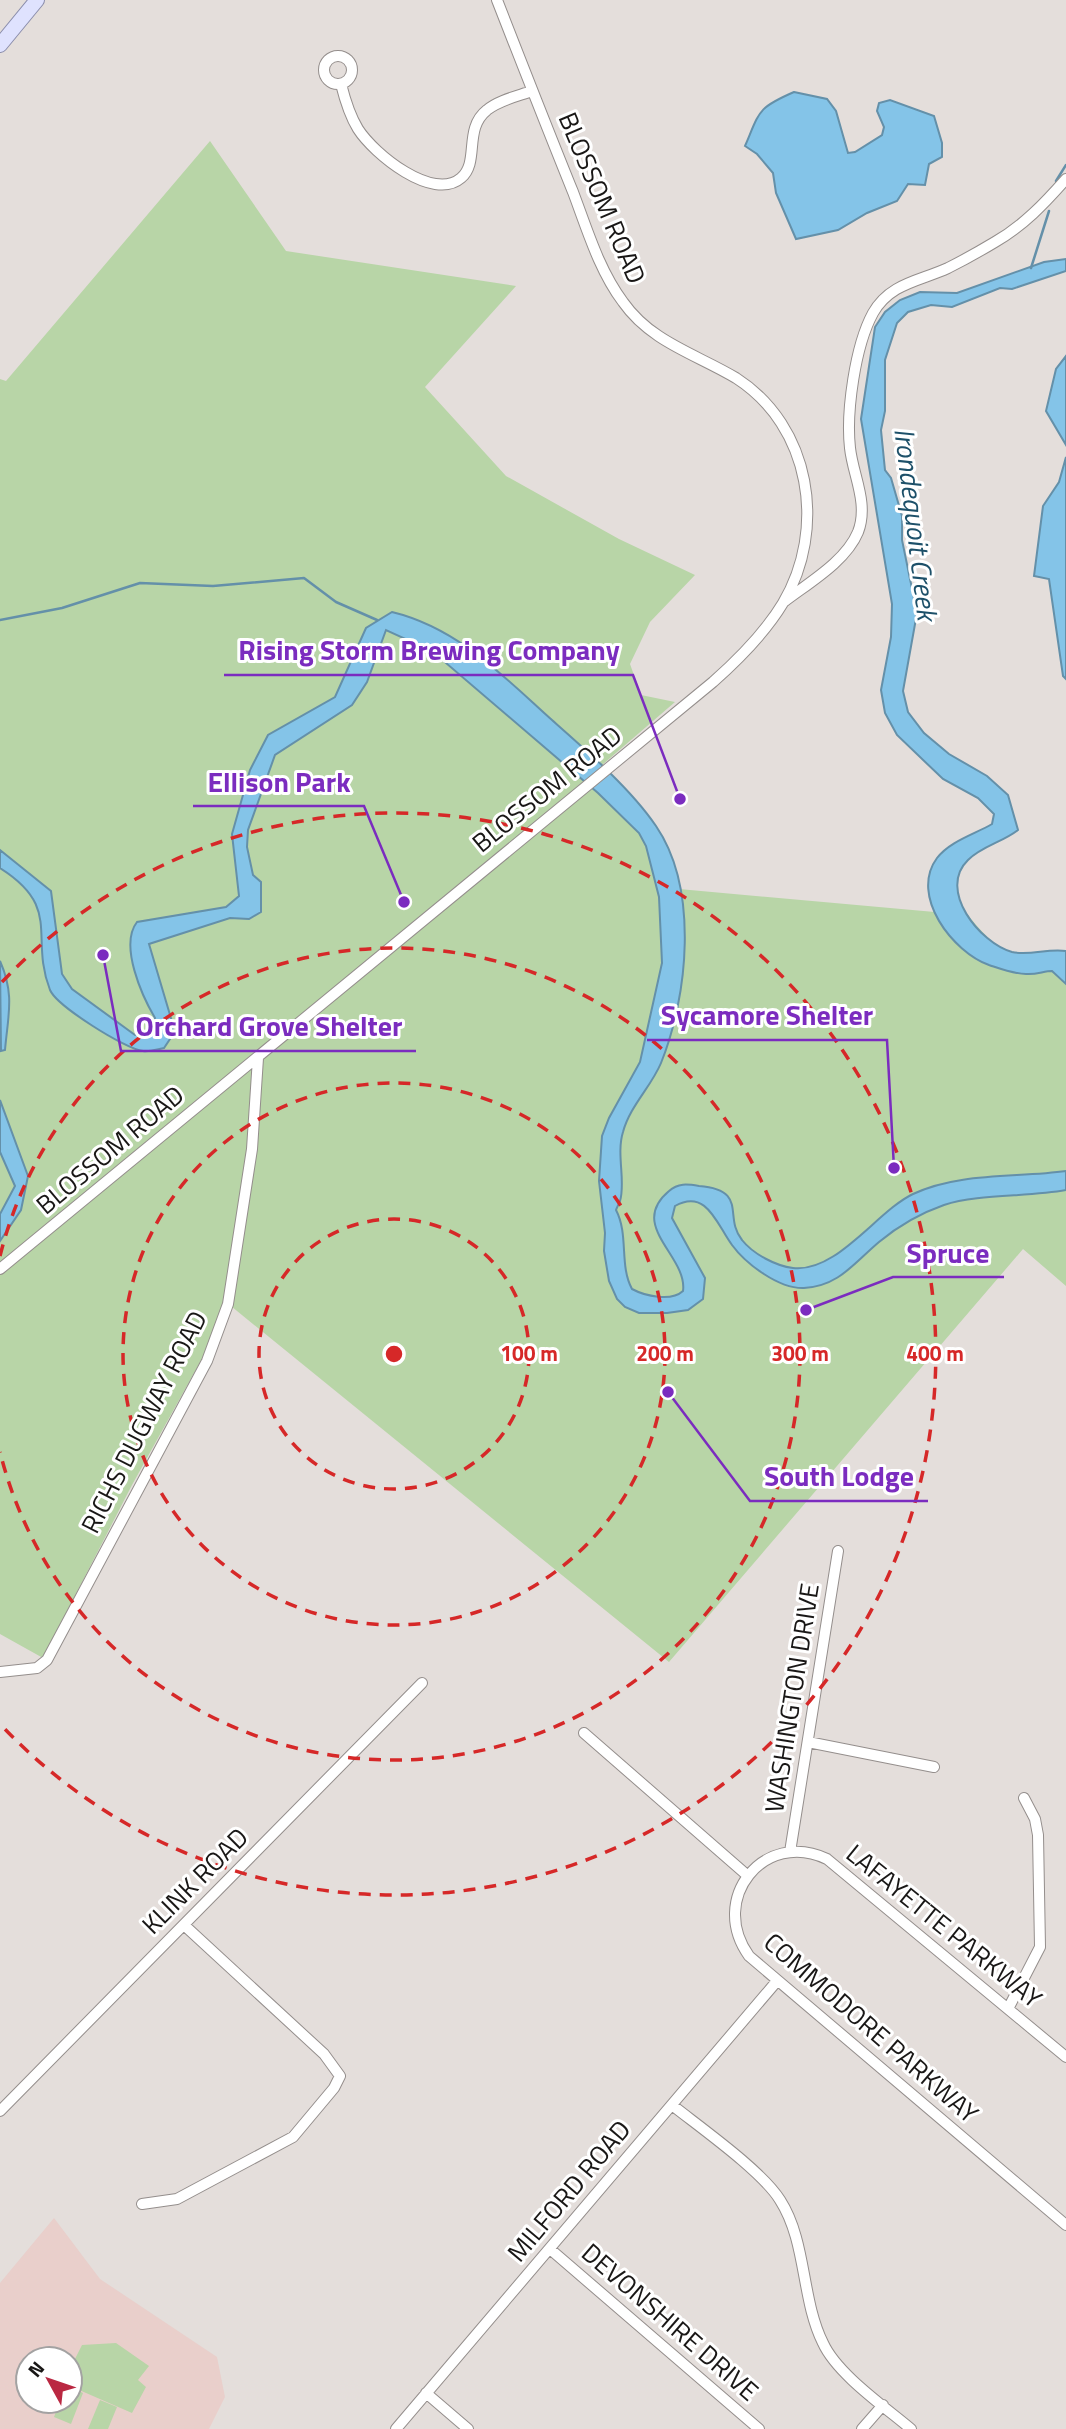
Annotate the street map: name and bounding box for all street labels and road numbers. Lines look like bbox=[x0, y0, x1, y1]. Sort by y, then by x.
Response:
street label: BLOSSOM ROAD bbox=[549, 106, 656, 290]
street label: BLOSSOM ROAD bbox=[463, 716, 630, 861]
street label: BLOSSOM ROAD bbox=[27, 1076, 192, 1223]
street label: RICHS DUGWAY ROAD bbox=[71, 1304, 217, 1540]
street label: WASHINGTON DRIVE bbox=[754, 1580, 829, 1815]
street label: KLINK ROAD bbox=[132, 1818, 257, 1943]
street label: LAFAYETTE PARKWAY bbox=[838, 1834, 1051, 2017]
street label: COMMODORE PARKWAY bbox=[755, 1923, 987, 2132]
street label: MILFORD ROAD bbox=[497, 2111, 640, 2270]
street label: DEVONSHIRE DRIVE bbox=[573, 2234, 767, 2410]

